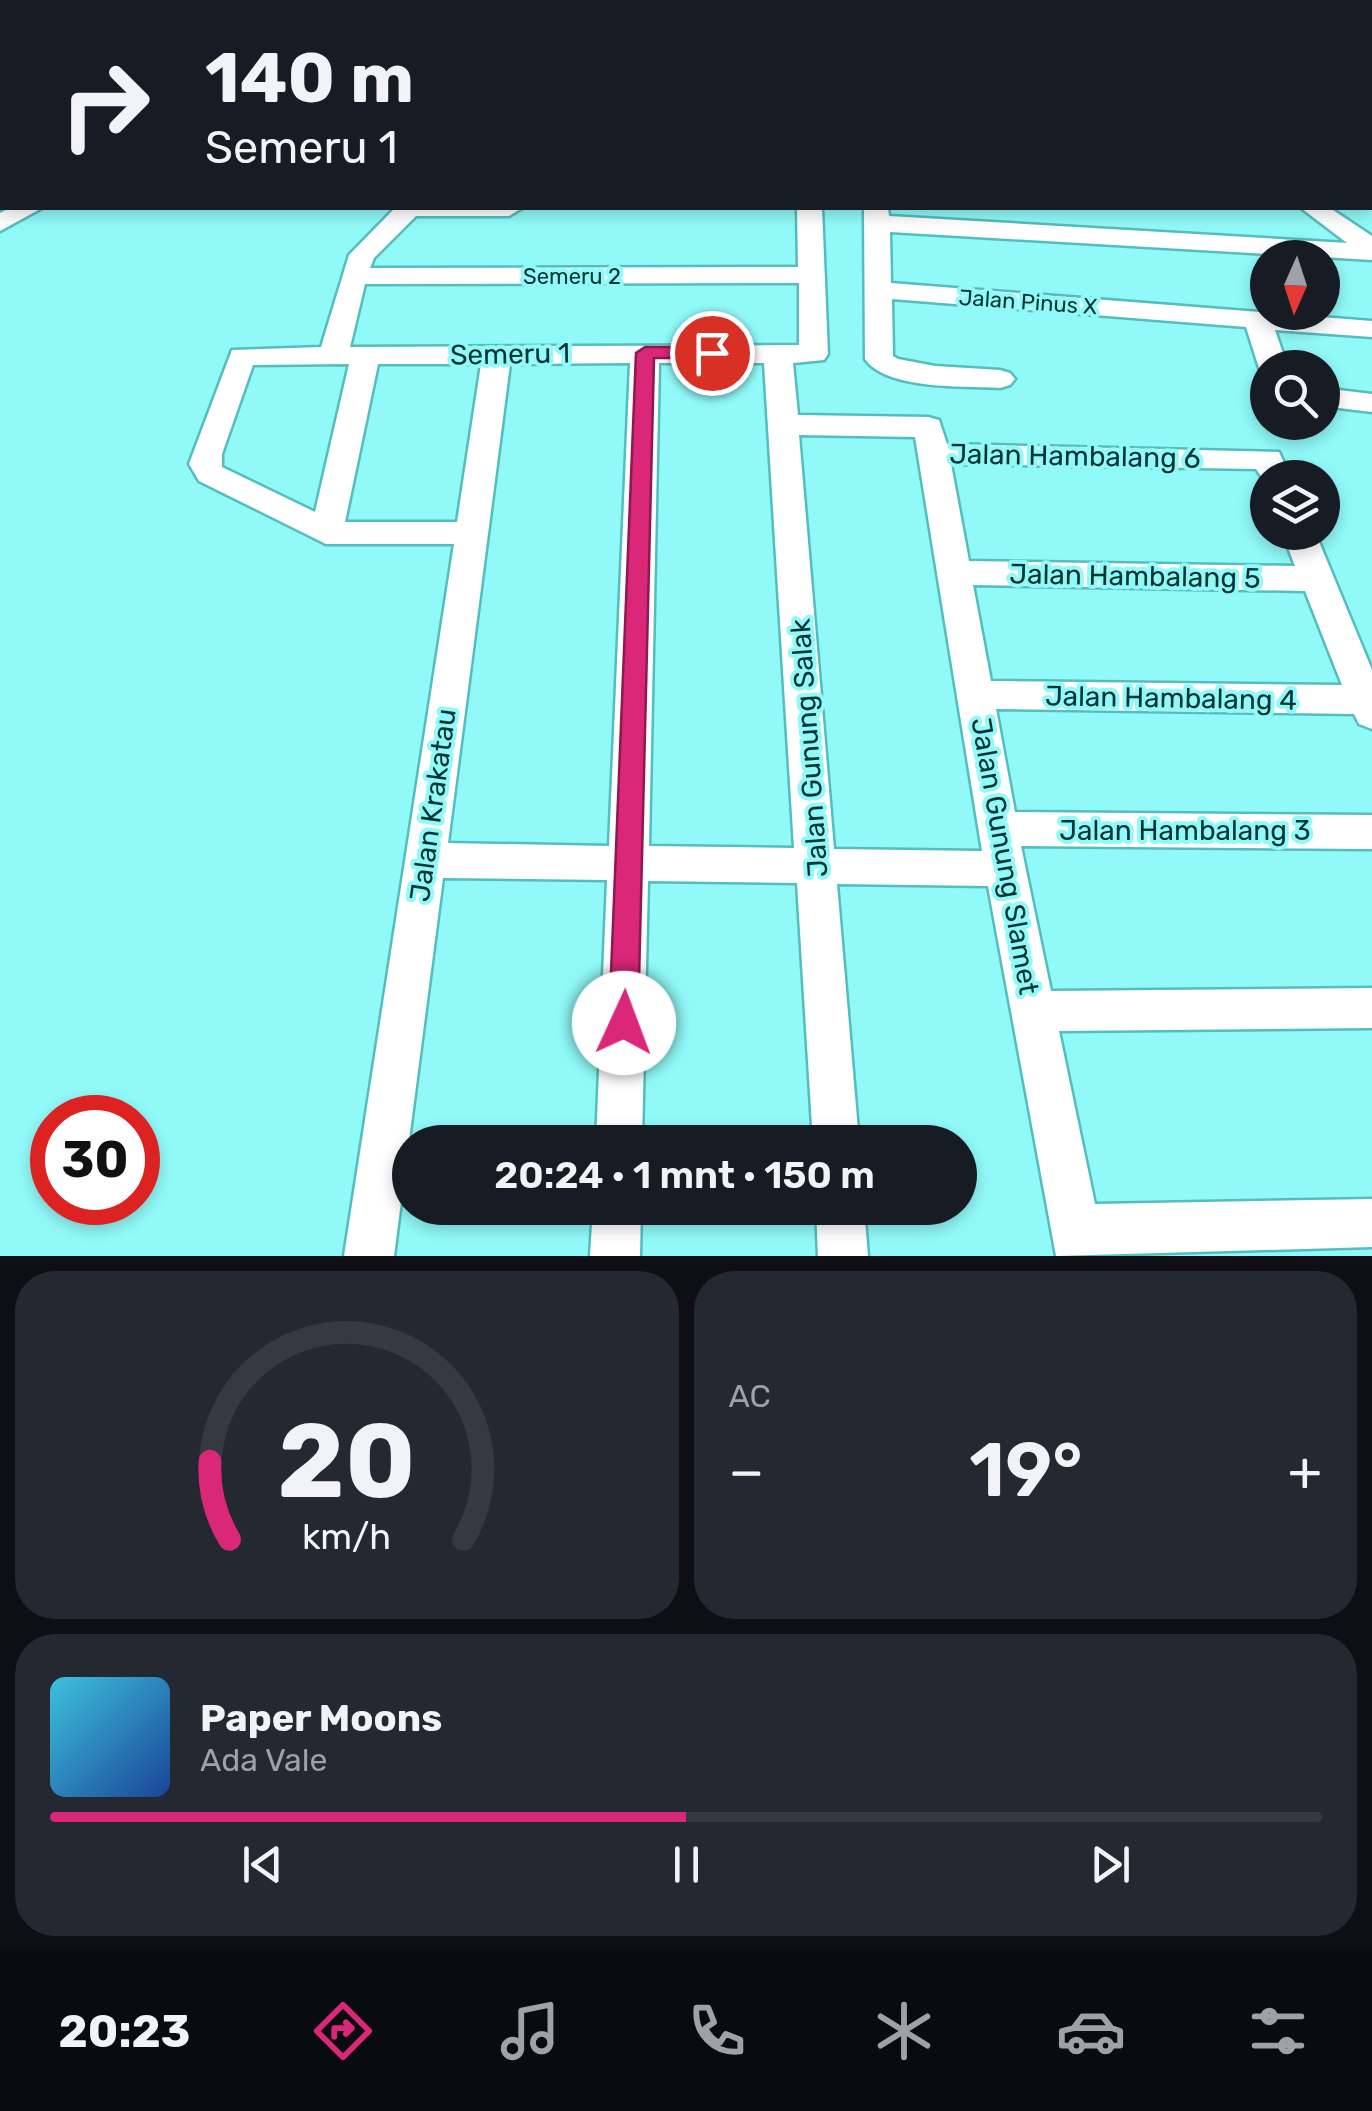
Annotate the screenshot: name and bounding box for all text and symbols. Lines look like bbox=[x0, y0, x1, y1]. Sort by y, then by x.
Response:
text: 140 m bbox=[205, 37, 414, 120]
icon: right bbox=[40, 40, 170, 170]
text: Semeru 1 bbox=[205, 121, 398, 174]
north arrow bbox=[1250, 240, 1340, 330]
map controls bbox=[1250, 240, 1340, 550]
street label: Semeru 2 bbox=[523, 263, 621, 290]
street label: Jalan Pinus X bbox=[958, 284, 1098, 320]
pin bbox=[670, 311, 755, 396]
icon: arrive bbox=[685, 326, 740, 381]
street label: Semeru 1 bbox=[450, 336, 570, 372]
button: search bbox=[1250, 350, 1340, 440]
street label: Jalan Hambalang 6 bbox=[949, 437, 1201, 475]
button: layers bbox=[1250, 460, 1340, 550]
street label: Jalan Hambalang 5 bbox=[1009, 557, 1261, 595]
street label: Jalan Gunung Salak bbox=[783, 617, 834, 878]
street label: Jalan Hambalang 4 bbox=[1045, 679, 1297, 717]
street label: Jalan Krakatau bbox=[403, 706, 463, 904]
street label: Jalan Gunung Slamet bbox=[964, 715, 1046, 997]
street label: Jalan Hambalang 3 bbox=[1059, 814, 1311, 847]
position arrow bbox=[572, 971, 676, 1075]
speed limit sign: 30 bbox=[30, 1095, 160, 1225]
text: 20:24 · 1 mnt · 150 m bbox=[494, 1152, 875, 1198]
text: AC bbox=[729, 1377, 771, 1415]
text: 20 bbox=[278, 1400, 416, 1523]
text: 19° bbox=[969, 1426, 1083, 1515]
text: − bbox=[729, 1439, 764, 1504]
text: + bbox=[1288, 1439, 1322, 1504]
text: km/h bbox=[302, 1516, 391, 1558]
text: Paper Moons bbox=[200, 1695, 442, 1741]
text: Ada Vale bbox=[200, 1741, 327, 1779]
icon: previous bbox=[235, 1837, 290, 1892]
icon: pause bbox=[659, 1837, 714, 1892]
icon: next bbox=[1083, 1837, 1138, 1892]
icon: directions bbox=[308, 1996, 378, 2066]
icon: music bbox=[495, 1996, 565, 2066]
icon: phone bbox=[682, 1996, 752, 2066]
icon: climate bbox=[869, 1996, 939, 2066]
icon: car bbox=[1056, 1996, 1126, 2066]
icon: filters bbox=[1243, 1996, 1313, 2066]
text: 20:23 bbox=[59, 2005, 190, 2058]

